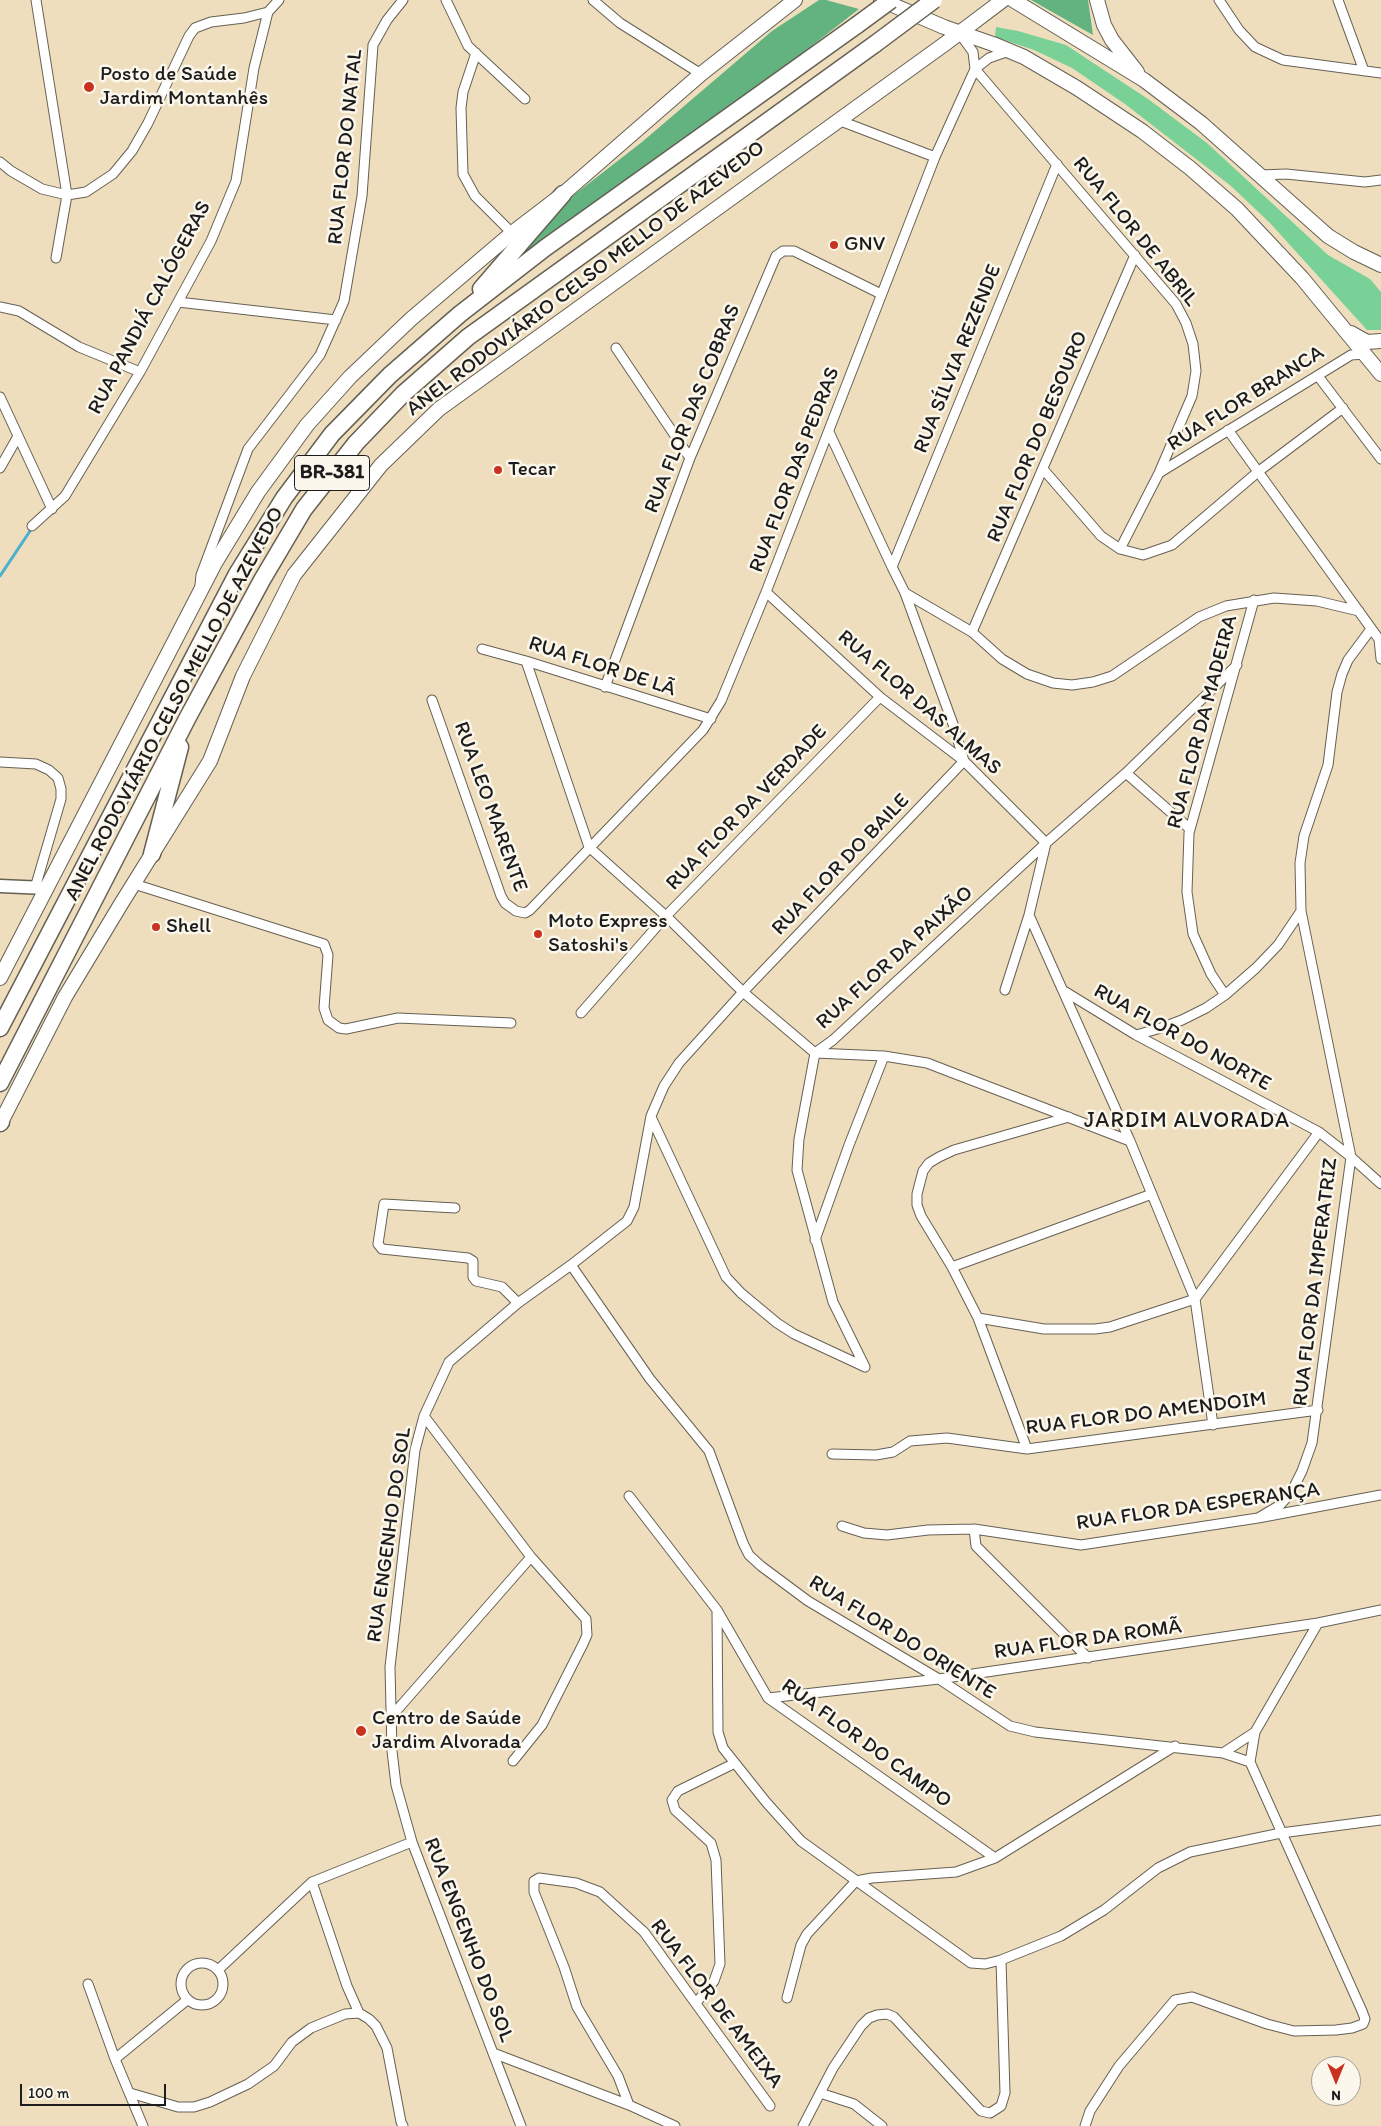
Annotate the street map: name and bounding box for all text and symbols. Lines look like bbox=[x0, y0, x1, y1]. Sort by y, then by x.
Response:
street label: RUA FLOR DO NATAL bbox=[323, 48, 369, 246]
place label: Posto de Saúde Jardim Montanhês bbox=[100, 62, 268, 112]
marker: Posto de Saúde Jardim Montanhês bbox=[82, 80, 96, 94]
street label: ANEL RODOVIÁRIO CELSO MELLO DE AZEVEDO bbox=[402, 136, 770, 422]
street label: RUA FLOR DE ABRIL bbox=[1067, 152, 1203, 312]
street label: RUA PANDIÁ CALÓGERAS bbox=[83, 197, 217, 419]
place label: GNV bbox=[844, 232, 885, 258]
marker: GNV bbox=[828, 239, 840, 251]
street label: RUA SÍLVIA REZENDE bbox=[909, 261, 1007, 457]
street label: RUA FLOR DAS COBRAS bbox=[640, 301, 746, 517]
street label: RUA FLOR DO BESOURO bbox=[982, 328, 1094, 546]
street label: RUA FLOR BRANCA bbox=[1163, 341, 1329, 457]
street label: RUA FLOR DAS PEDRAS bbox=[744, 364, 846, 576]
road number: BR-381 bbox=[294, 456, 370, 490]
place label: Tecar bbox=[508, 457, 556, 483]
marker: Tecar bbox=[492, 464, 504, 476]
street label: ANEL RODOVIÁRIO CELSO MELLO DE AZEVEDO bbox=[60, 503, 290, 905]
street label: RUA FLOR DA MADEIRA bbox=[1162, 612, 1244, 832]
street label: RUA FLOR DAS ALMAS bbox=[832, 625, 1006, 781]
street label: RUA FLOR DE LÃ bbox=[525, 631, 679, 703]
street label: RUA LEO MARENTE bbox=[448, 719, 532, 895]
street label: RUA FLOR DA VERDADE bbox=[661, 720, 833, 896]
street label: RUA FLOR DO BAILE bbox=[767, 789, 915, 941]
street label: RUA FLOR DA PAIXÃO bbox=[811, 881, 979, 1035]
place label: Moto Express Satoshi's bbox=[548, 909, 668, 959]
place label: Shell bbox=[166, 914, 211, 940]
marker: Shell bbox=[150, 921, 162, 933]
marker: Moto Express Satoshi's bbox=[532, 928, 544, 940]
street label: RUA FLOR DO NORTE bbox=[1089, 979, 1275, 1097]
district label: JARDIM ALVORADA bbox=[1082, 1108, 1292, 1134]
street label: RUA FLOR DA IMPERATRIZ bbox=[1288, 1156, 1344, 1408]
street label: RUA FLOR DO AMENDOIM bbox=[1024, 1387, 1268, 1441]
street label: RUA ENGENHO DO SOL bbox=[362, 1426, 418, 1644]
street label: RUA FLOR DA ESPERANÇA bbox=[1075, 1477, 1321, 1537]
street label: RUA FLOR DO ORIENTE bbox=[804, 1570, 1000, 1706]
street label: RUA FLOR DA ROMÃ bbox=[993, 1614, 1183, 1666]
street label: RUA FLOR DO CAMPO bbox=[776, 1674, 956, 1814]
place label: Centro de Saúde Jardim Alvorada bbox=[372, 1706, 521, 1756]
marker: Centro de Saúde Jardim Alvorada bbox=[354, 1724, 368, 1738]
street label: RUA ENGENHO DO SOL bbox=[417, 1834, 519, 2046]
street label: RUA FLOR DE AMEIXA bbox=[644, 1915, 788, 2093]
north arrow bbox=[1311, 2056, 1361, 2106]
scale bar bbox=[22, 2074, 169, 2106]
text: 100 m bbox=[28, 2084, 69, 2102]
text: N bbox=[1331, 2087, 1341, 2104]

